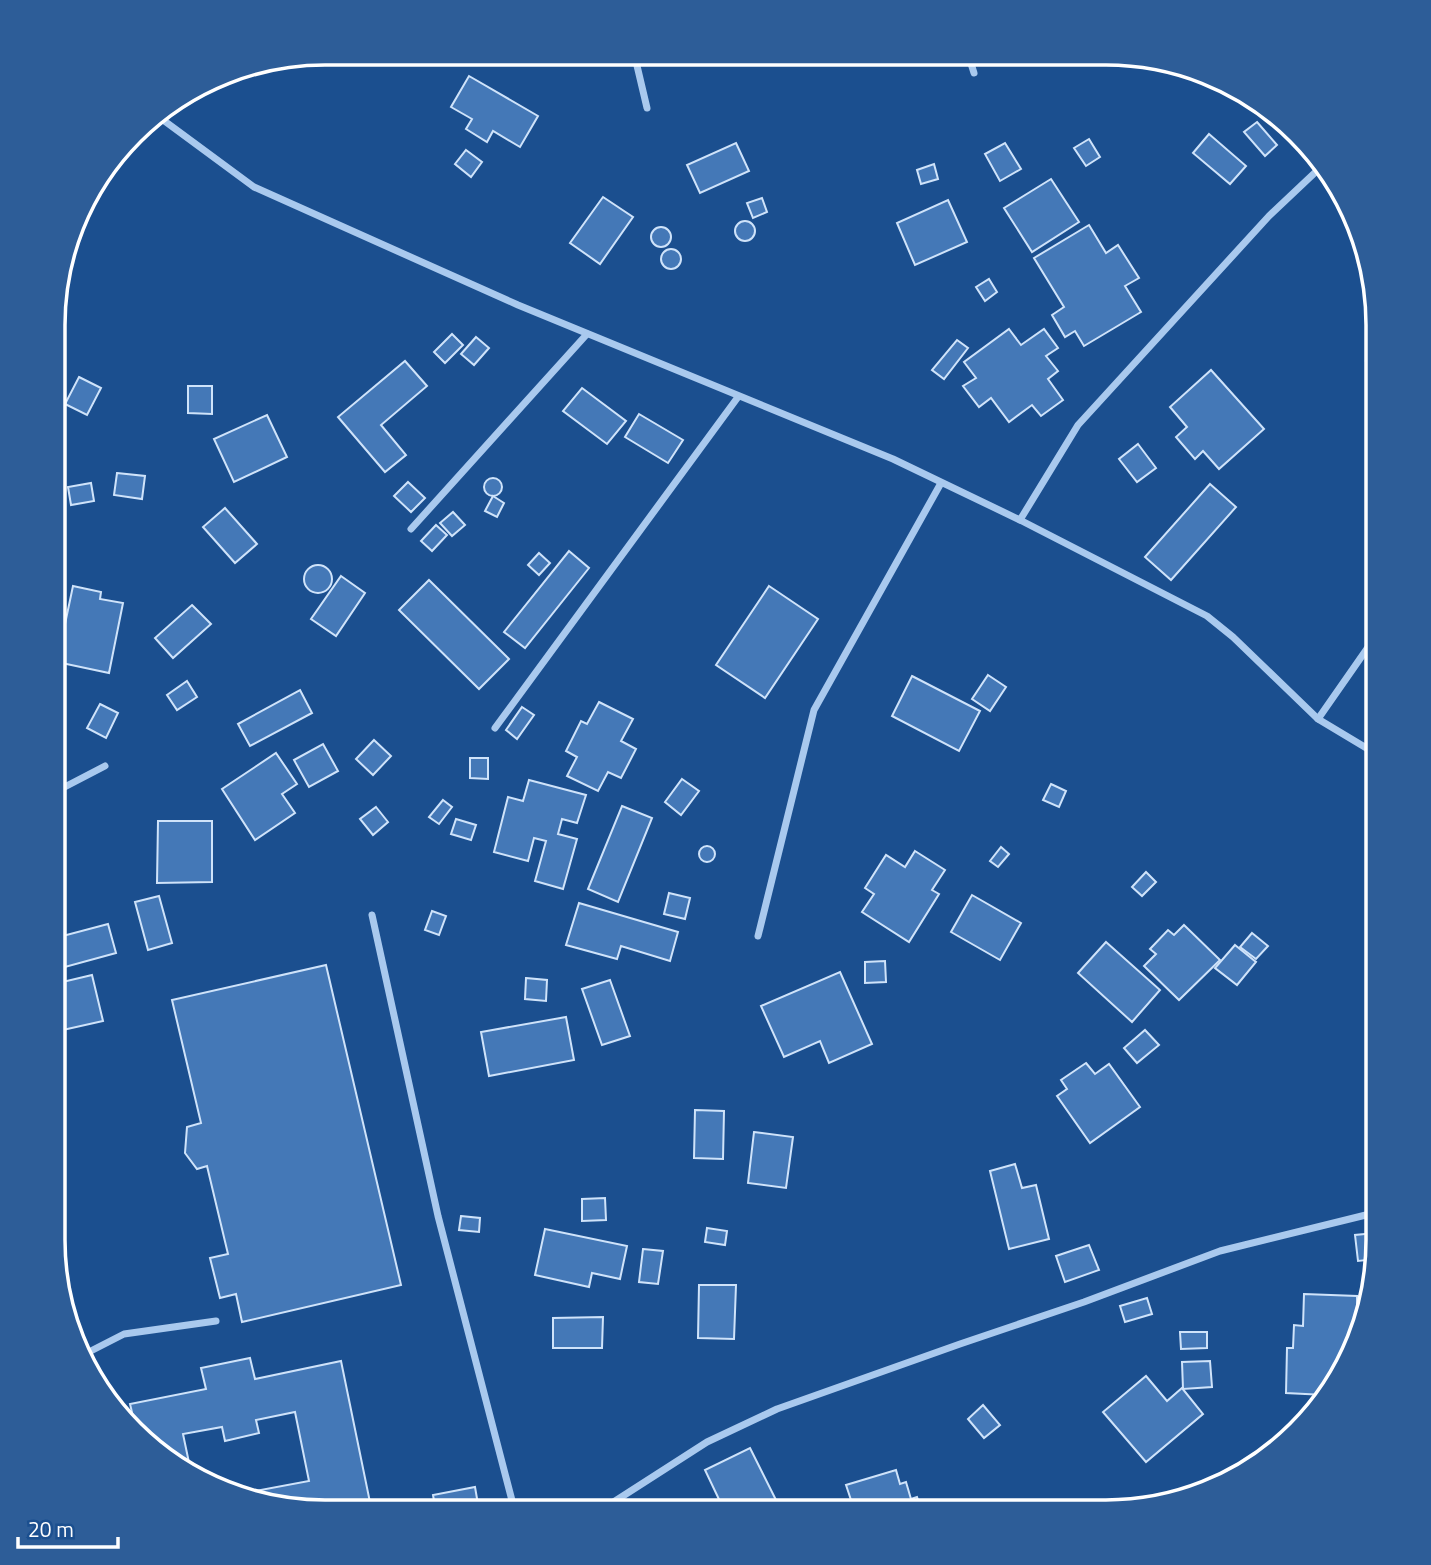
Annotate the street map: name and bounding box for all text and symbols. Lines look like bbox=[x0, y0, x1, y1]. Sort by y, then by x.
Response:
scale bar bbox=[18, 1506, 117, 1550]
text: 20 m bbox=[28, 1513, 74, 1545]

